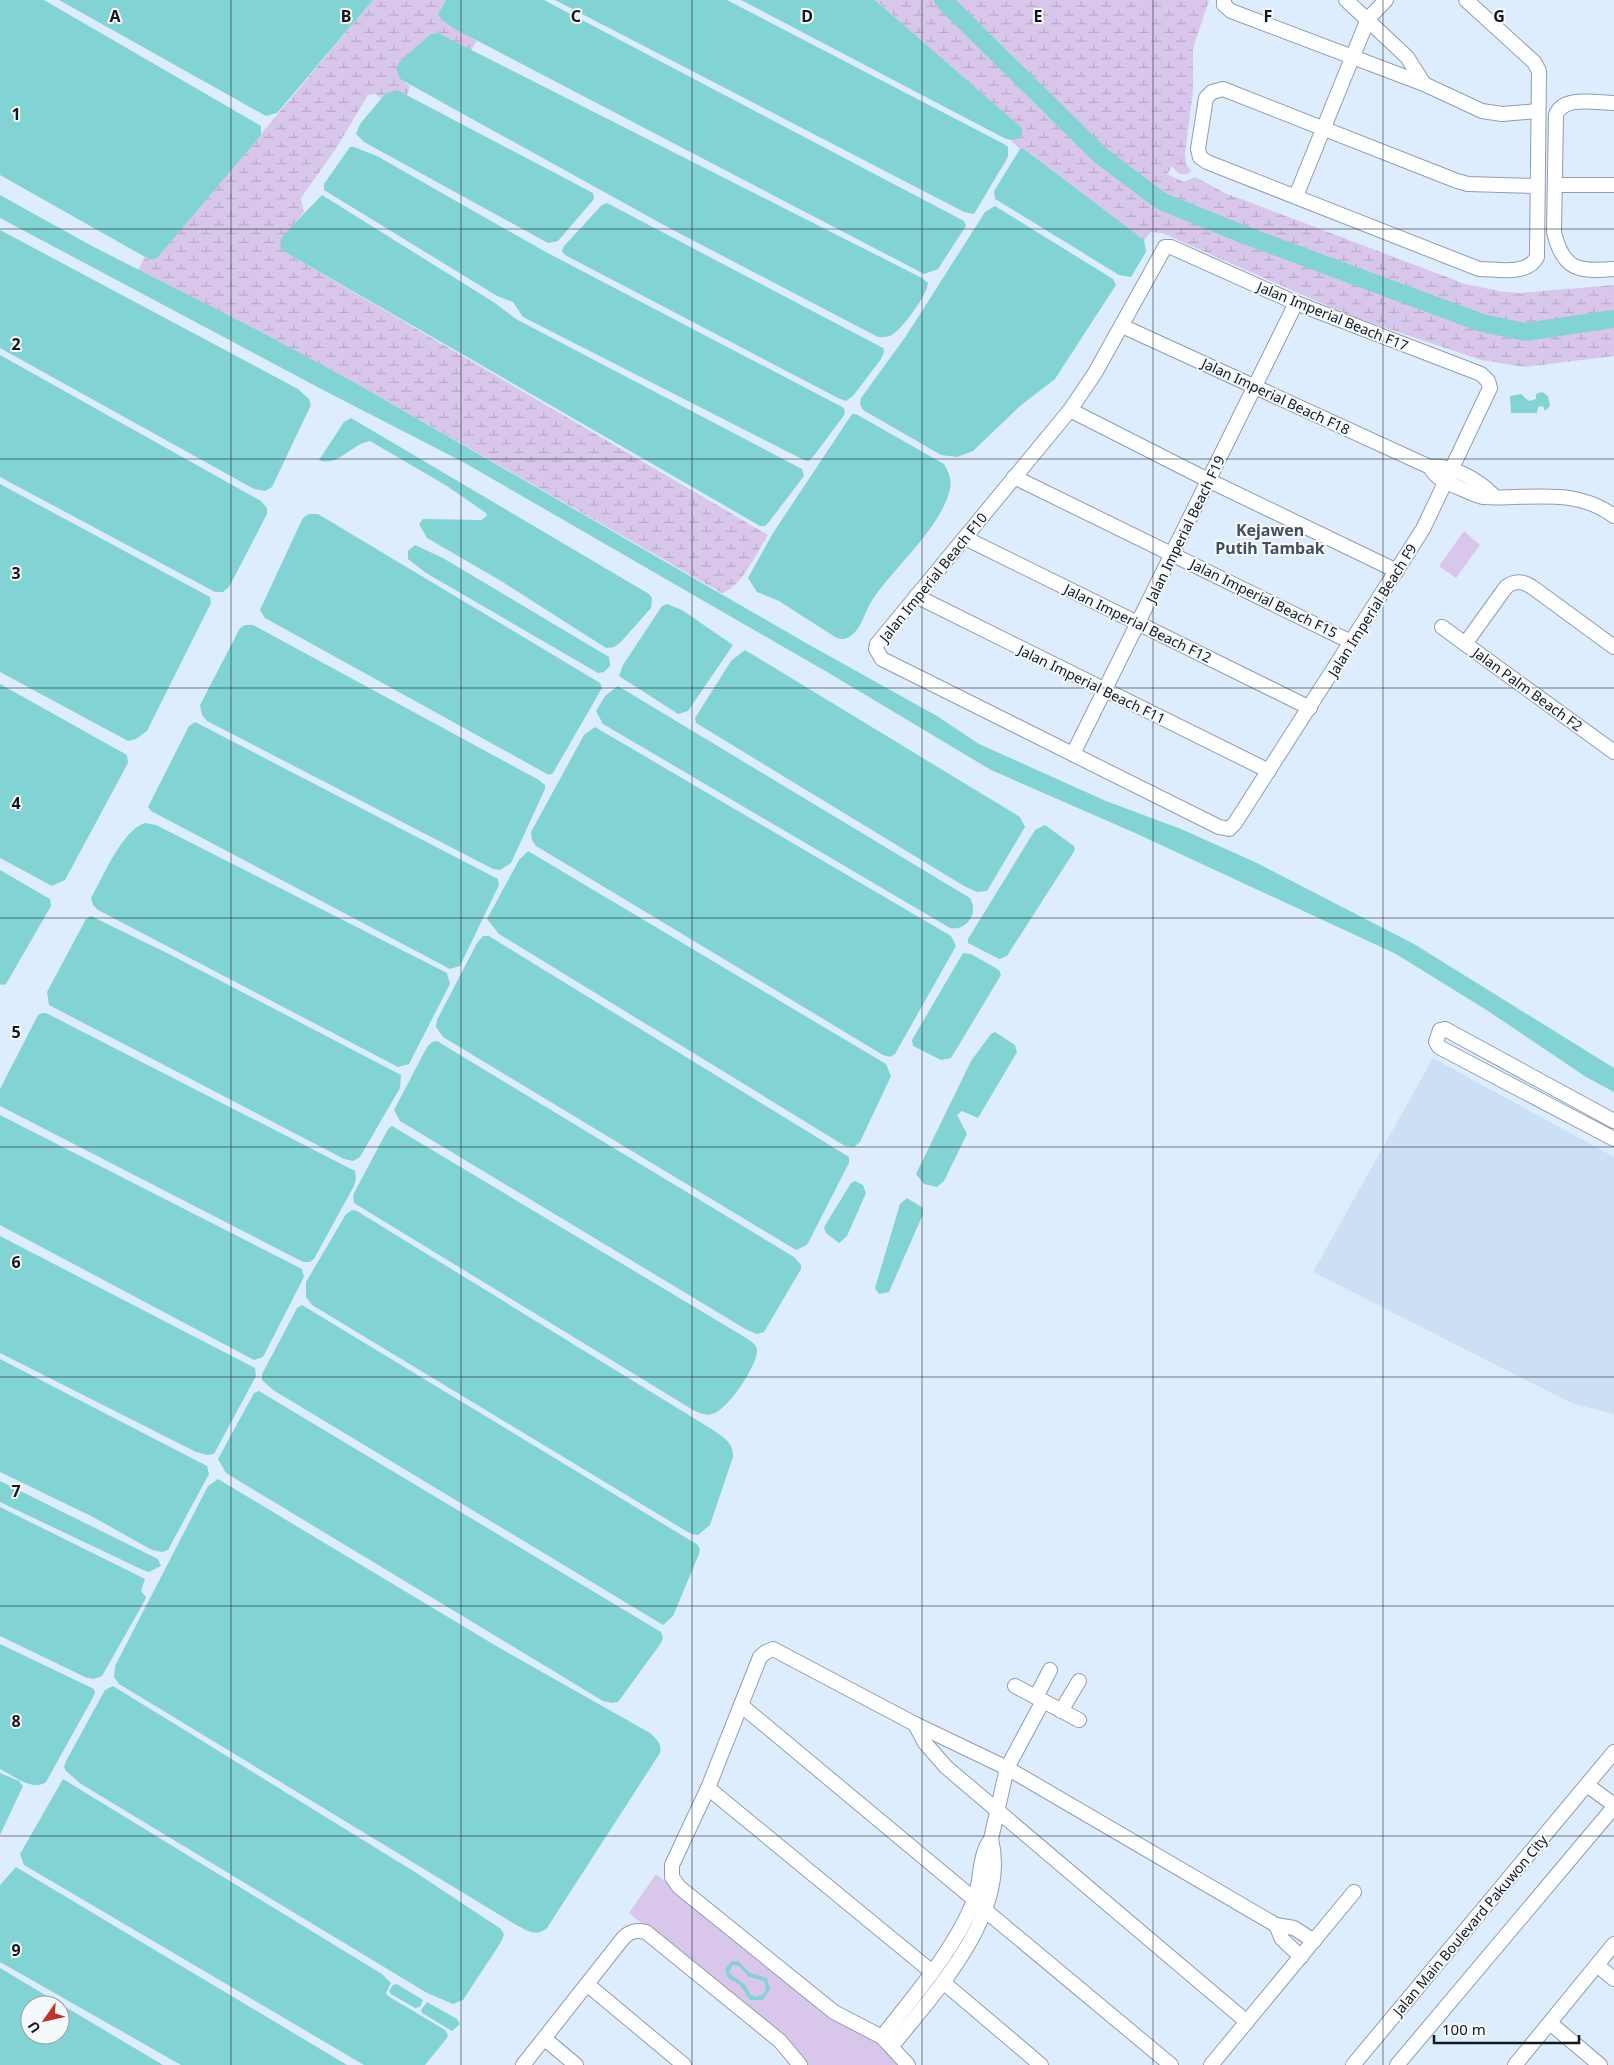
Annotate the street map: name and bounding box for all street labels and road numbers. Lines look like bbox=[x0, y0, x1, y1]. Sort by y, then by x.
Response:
street label: Jalan Imperial Beach F17 bbox=[1253, 276, 1411, 355]
street label: Jalan Imperial Beach F18 bbox=[1197, 352, 1353, 439]
street label: Jalan Imperial Beach F19 bbox=[1140, 452, 1229, 608]
street label: Jalan Imperial Beach F10 bbox=[874, 508, 991, 647]
street label: Jalan Imperial Beach F9 bbox=[1322, 540, 1421, 682]
street label: Jalan Imperial Beach F15 bbox=[1185, 553, 1341, 642]
street label: Jalan Imperial Beach F12 bbox=[1059, 578, 1215, 667]
street label: Jalan Imperial Beach F11 bbox=[1013, 639, 1169, 728]
street label: Jalan Palm Beach F2 bbox=[1468, 642, 1587, 735]
street label: Jalan Main Boulevard Pakuwon City bbox=[1387, 1830, 1552, 2021]

